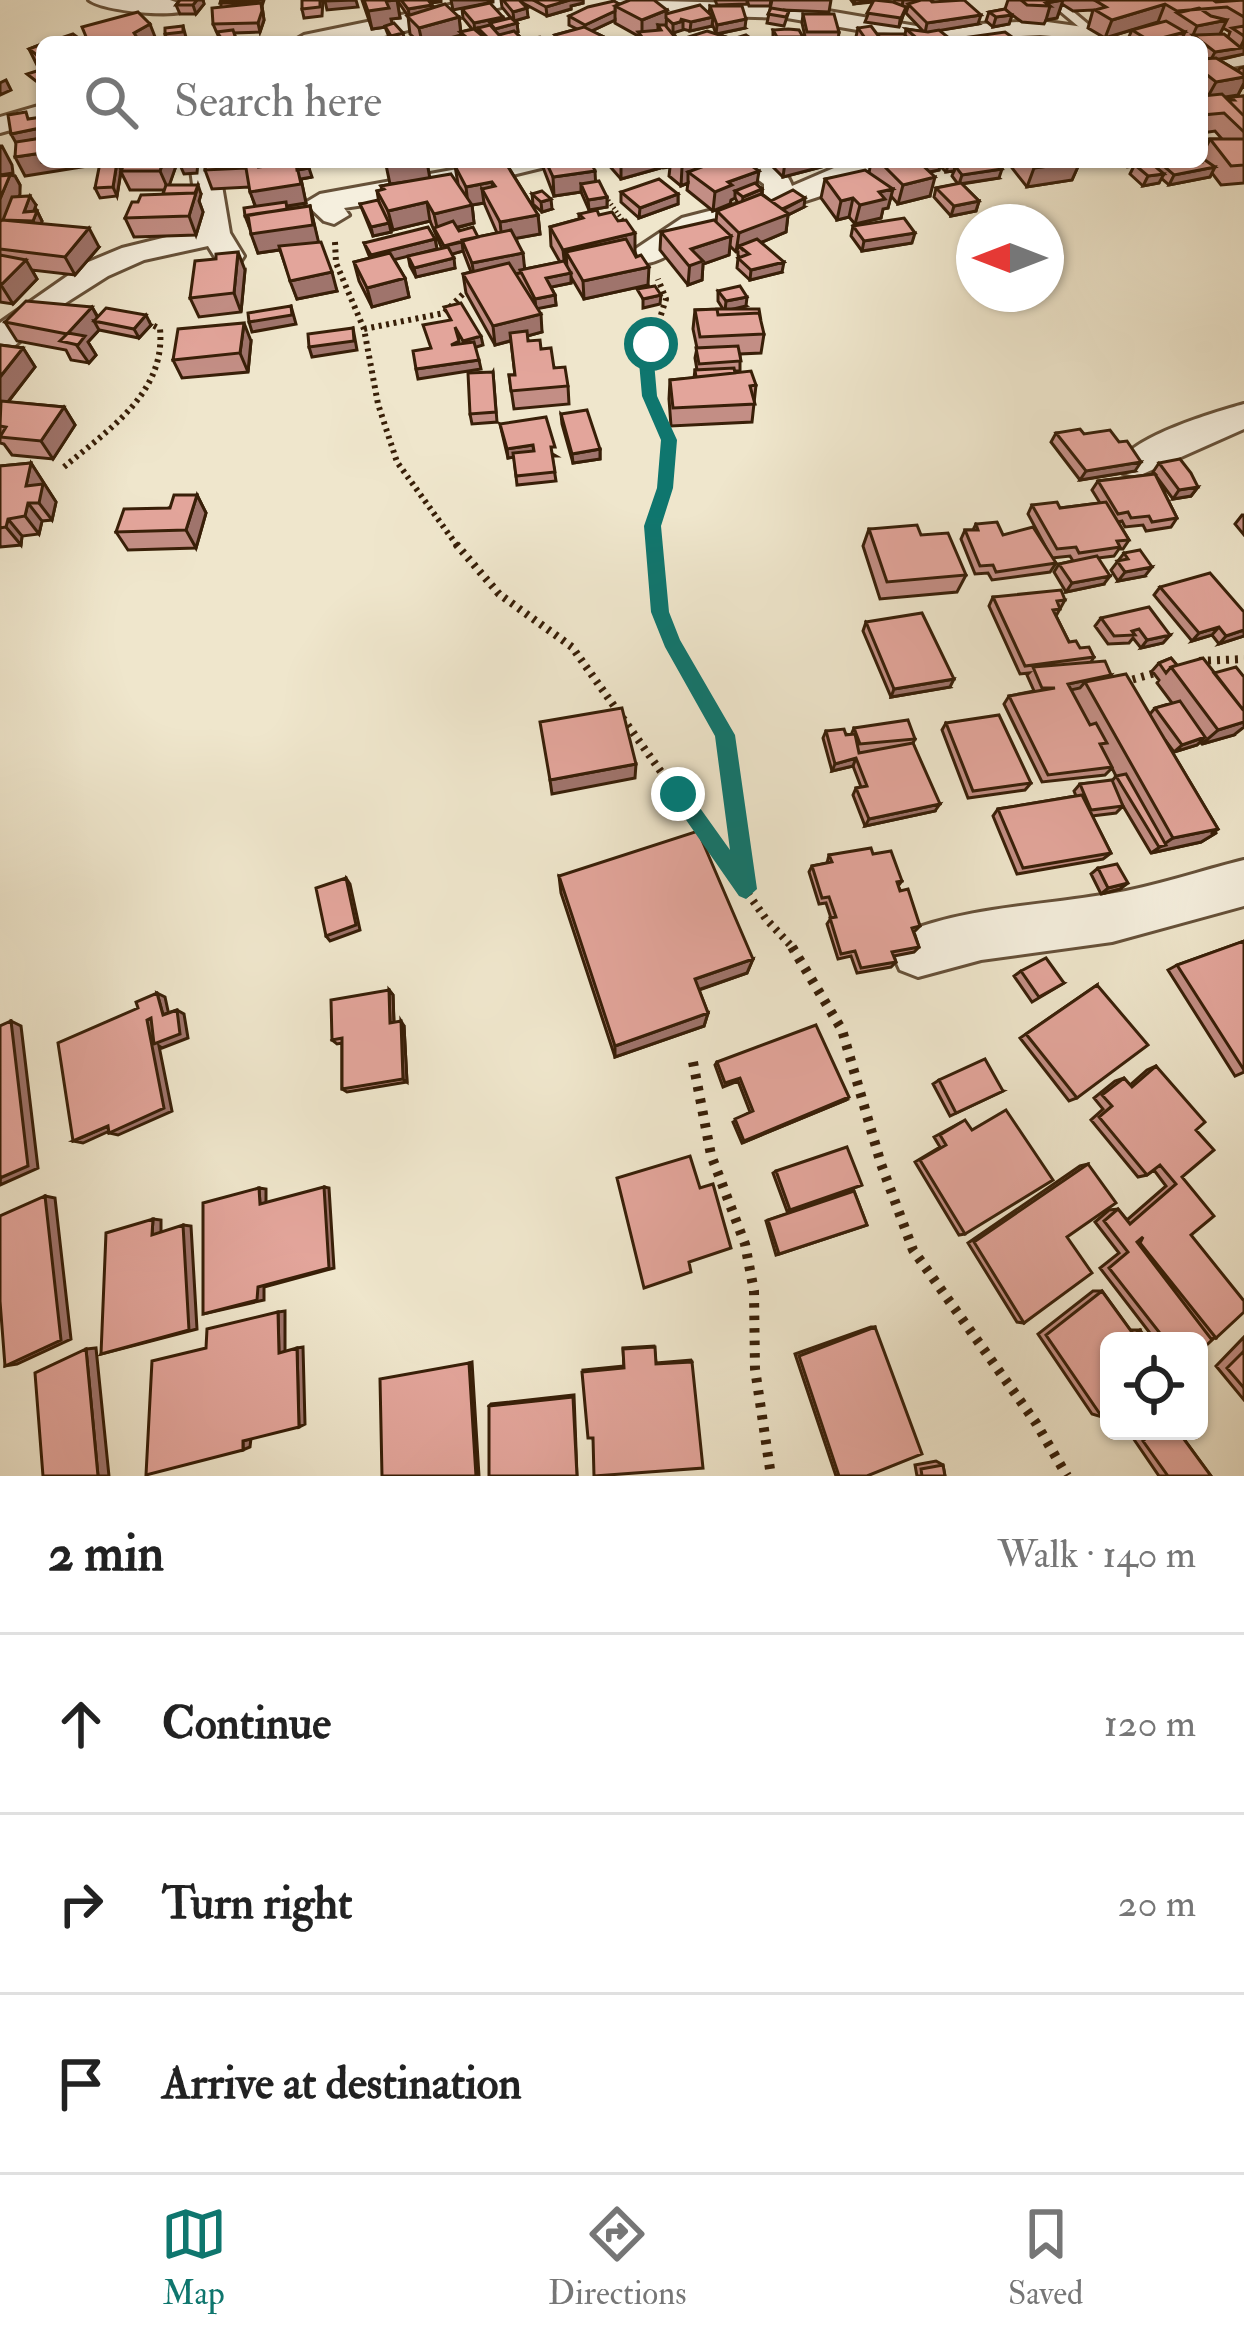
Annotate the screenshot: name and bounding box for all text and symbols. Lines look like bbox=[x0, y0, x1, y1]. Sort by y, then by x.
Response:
search box bbox=[36, 36, 1208, 168]
icon: search bbox=[78, 69, 144, 135]
text: Search here bbox=[174, 74, 382, 130]
north arrow bbox=[956, 204, 1064, 312]
route start bbox=[624, 317, 678, 371]
route end bbox=[651, 767, 705, 821]
map controls bbox=[1100, 1332, 1208, 1440]
button: locate bbox=[1100, 1332, 1208, 1440]
text: 2 min bbox=[48, 1522, 164, 1586]
text: Walk · 140 m bbox=[998, 1530, 1196, 1579]
icon: ahead bbox=[48, 1691, 114, 1757]
text: Continue bbox=[162, 1696, 331, 1752]
text: 120 m bbox=[1104, 1699, 1196, 1748]
icon: right bbox=[48, 1871, 114, 1937]
text: Turn right bbox=[162, 1876, 352, 1932]
text: 20 m bbox=[1118, 1879, 1196, 1928]
icon: arrive bbox=[48, 2051, 114, 2117]
text: Arrive at destination bbox=[162, 2056, 522, 2112]
tab: Map bbox=[161, 2201, 227, 2314]
tab: Directions bbox=[548, 2201, 687, 2314]
tab: Saved bbox=[1008, 2201, 1083, 2314]

